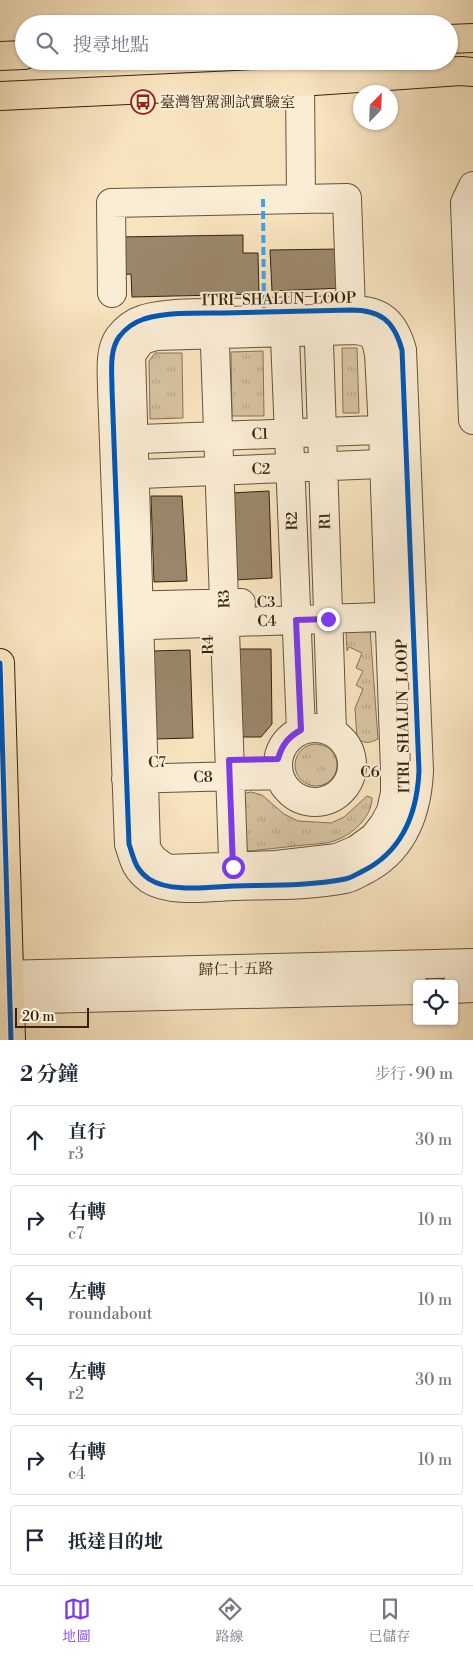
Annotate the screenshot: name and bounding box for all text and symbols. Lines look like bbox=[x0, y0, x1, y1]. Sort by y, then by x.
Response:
search box bbox=[15, 15, 458, 70]
icon: search bbox=[33, 29, 61, 57]
text: 搜尋地點 bbox=[73, 33, 149, 57]
north arrow bbox=[353, 85, 398, 130]
bus stop icon: 臺灣智駕測試實驗室 bbox=[130, 89, 156, 115]
place label: 臺灣智駕測試實驗室 bbox=[160, 93, 295, 112]
street label: ITRI_SHALUN_LOOP bbox=[202, 289, 356, 310]
street label: C1 bbox=[251, 425, 269, 444]
street label: C2 bbox=[251, 460, 271, 479]
street label: R2 bbox=[283, 511, 302, 531]
street label: R1 bbox=[316, 512, 335, 530]
street label: R3 bbox=[215, 589, 234, 609]
street label: C3 bbox=[256, 593, 276, 612]
route end bbox=[317, 608, 340, 631]
street label: C4 bbox=[257, 612, 277, 631]
street label: R4 bbox=[199, 635, 218, 655]
street label: ITRI_SHALUN_LOOP bbox=[393, 639, 414, 793]
street label: C7 bbox=[148, 753, 167, 772]
street label: C6 bbox=[360, 763, 380, 782]
street label: C8 bbox=[193, 768, 213, 787]
route start bbox=[222, 856, 245, 879]
street label: 歸仁十五路 bbox=[198, 959, 274, 980]
map controls bbox=[413, 980, 458, 1025]
button: locate bbox=[413, 980, 458, 1025]
scale bar bbox=[15, 1005, 89, 1028]
text: 20 m bbox=[22, 1008, 54, 1026]
text: 2 分鐘 bbox=[20, 1062, 79, 1088]
text: 步行 · 90 m bbox=[374, 1064, 453, 1084]
text: 直行 bbox=[68, 1120, 106, 1144]
icon: ahead bbox=[21, 1126, 49, 1154]
text: 30 m bbox=[415, 1130, 452, 1150]
text: r3 bbox=[68, 1144, 84, 1164]
text: 右轉 bbox=[68, 1200, 106, 1224]
icon: right bbox=[21, 1206, 49, 1234]
text: 10 m bbox=[418, 1210, 452, 1230]
text: c7 bbox=[68, 1224, 84, 1244]
text: 左轉 bbox=[68, 1280, 106, 1304]
icon: left bbox=[21, 1286, 49, 1314]
text: 10 m bbox=[418, 1290, 452, 1310]
text: roundabout bbox=[68, 1304, 152, 1324]
text: 左轉 bbox=[68, 1360, 106, 1384]
icon: left bbox=[21, 1366, 49, 1394]
text: 30 m bbox=[415, 1370, 452, 1390]
text: r2 bbox=[68, 1384, 84, 1404]
text: 右轉 bbox=[68, 1440, 106, 1464]
icon: right bbox=[21, 1446, 49, 1474]
text: 10 m bbox=[418, 1450, 452, 1470]
text: c4 bbox=[68, 1464, 86, 1484]
icon: arrive bbox=[21, 1526, 49, 1554]
text: 抵達目的地 bbox=[68, 1530, 163, 1554]
tab: 地圖 bbox=[63, 1595, 91, 1646]
tab: 路線 bbox=[216, 1595, 244, 1646]
tab: 已儲存 bbox=[369, 1595, 411, 1646]

